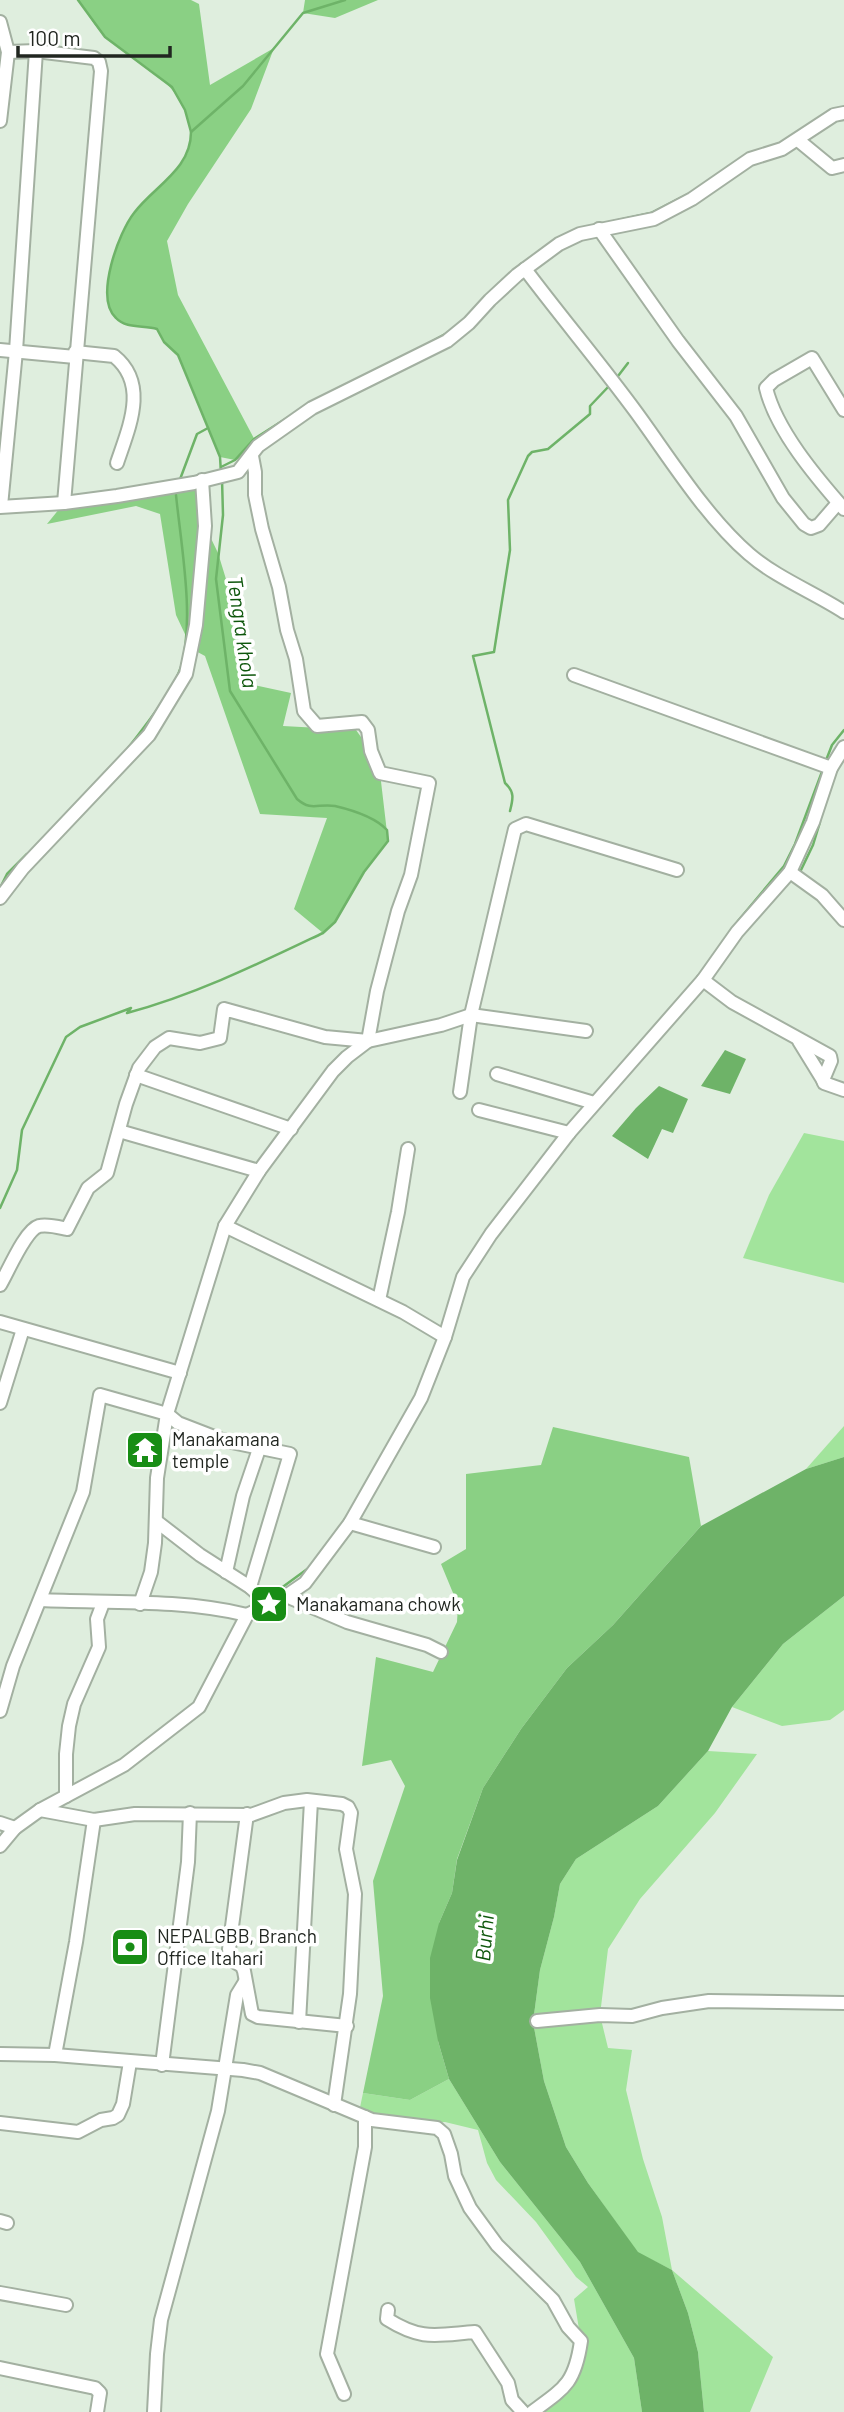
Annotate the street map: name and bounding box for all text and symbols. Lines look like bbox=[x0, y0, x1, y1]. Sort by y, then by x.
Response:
scale bar bbox=[18, 14, 170, 58]
text: 100 m bbox=[28, 25, 81, 50]
water label: Tengra khola bbox=[223, 574, 264, 690]
place label: Manakamana temple bbox=[172, 1427, 280, 1472]
temple icon: Manakamana temple bbox=[124, 1429, 166, 1471]
place icon: Manakamana chowk bbox=[248, 1583, 290, 1625]
place label: Manakamana chowk bbox=[296, 1592, 461, 1615]
water label: Burhi bbox=[469, 1913, 498, 1962]
place label: NEPALGBB, Branch Office Itahari bbox=[157, 1924, 317, 1969]
bank icon: NEPALGBB, Branch Office Itahari bbox=[109, 1926, 151, 1968]

